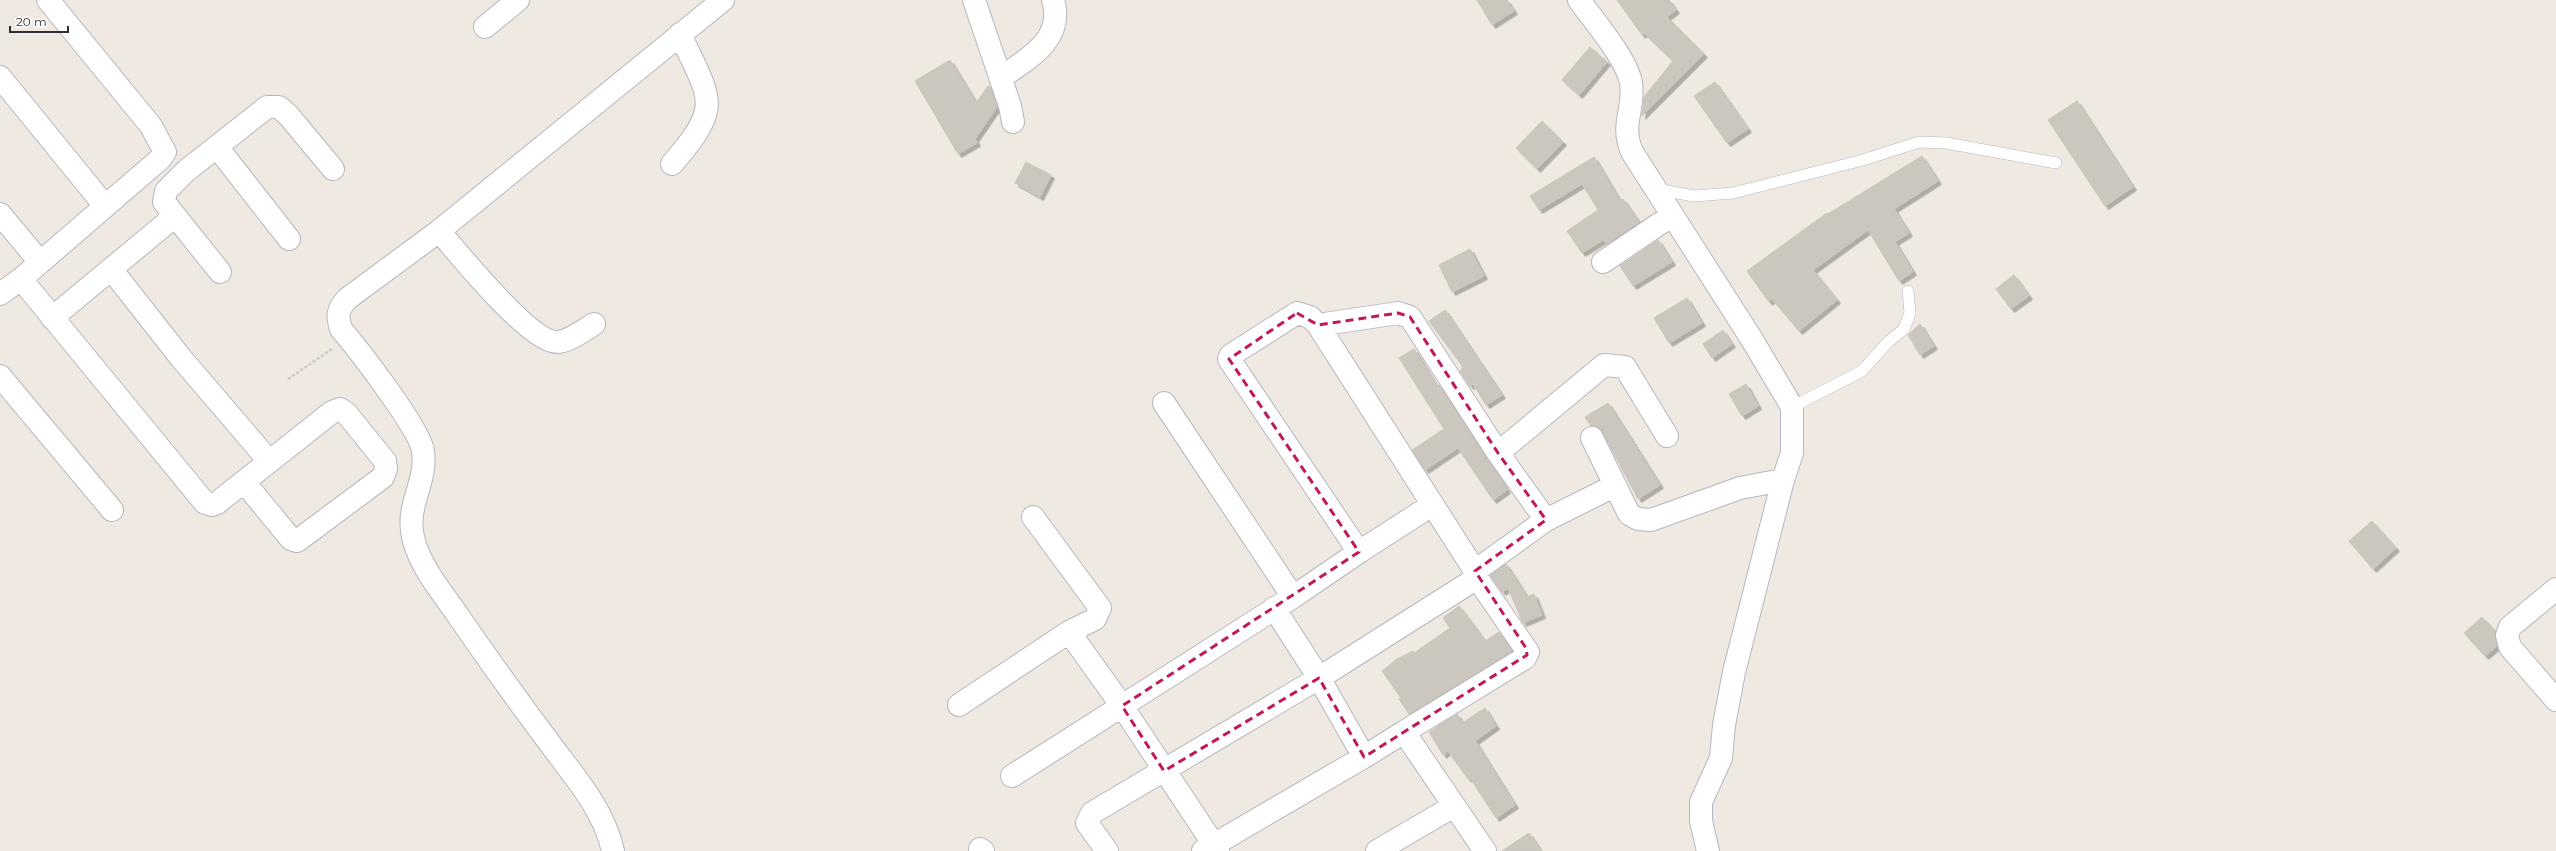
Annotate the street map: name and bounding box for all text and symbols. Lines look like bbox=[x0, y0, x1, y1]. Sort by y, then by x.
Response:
scale bar bbox=[10, 8, 68, 34]
text: 20 m bbox=[16, 14, 47, 29]

